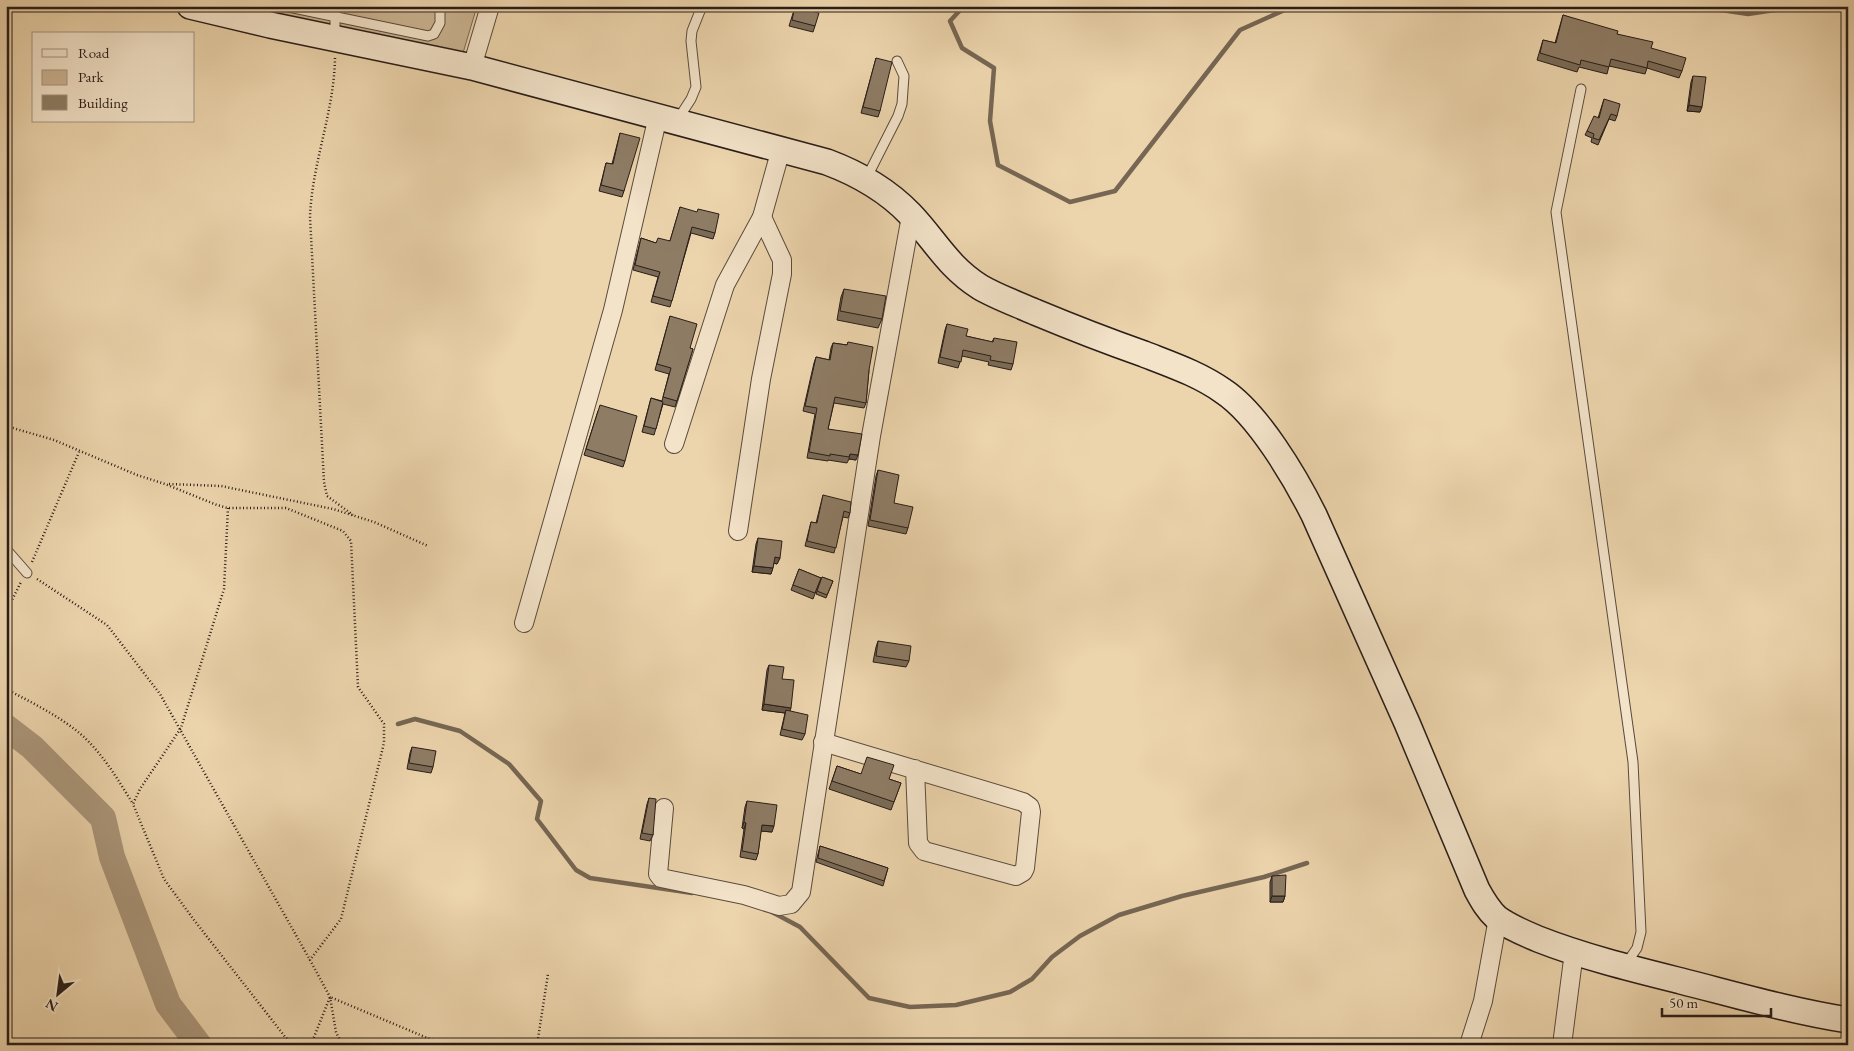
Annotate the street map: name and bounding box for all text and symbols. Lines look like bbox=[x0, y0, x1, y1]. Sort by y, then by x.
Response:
legend bbox=[32, 32, 195, 122]
text: Road bbox=[78, 43, 110, 62]
text: Park bbox=[78, 67, 105, 86]
text: Building bbox=[78, 93, 128, 112]
north arrow bbox=[32, 968, 82, 1018]
scale bar bbox=[1662, 986, 1770, 1018]
text: 50 m bbox=[1669, 993, 1698, 1012]
text: N bbox=[42, 994, 61, 1016]

